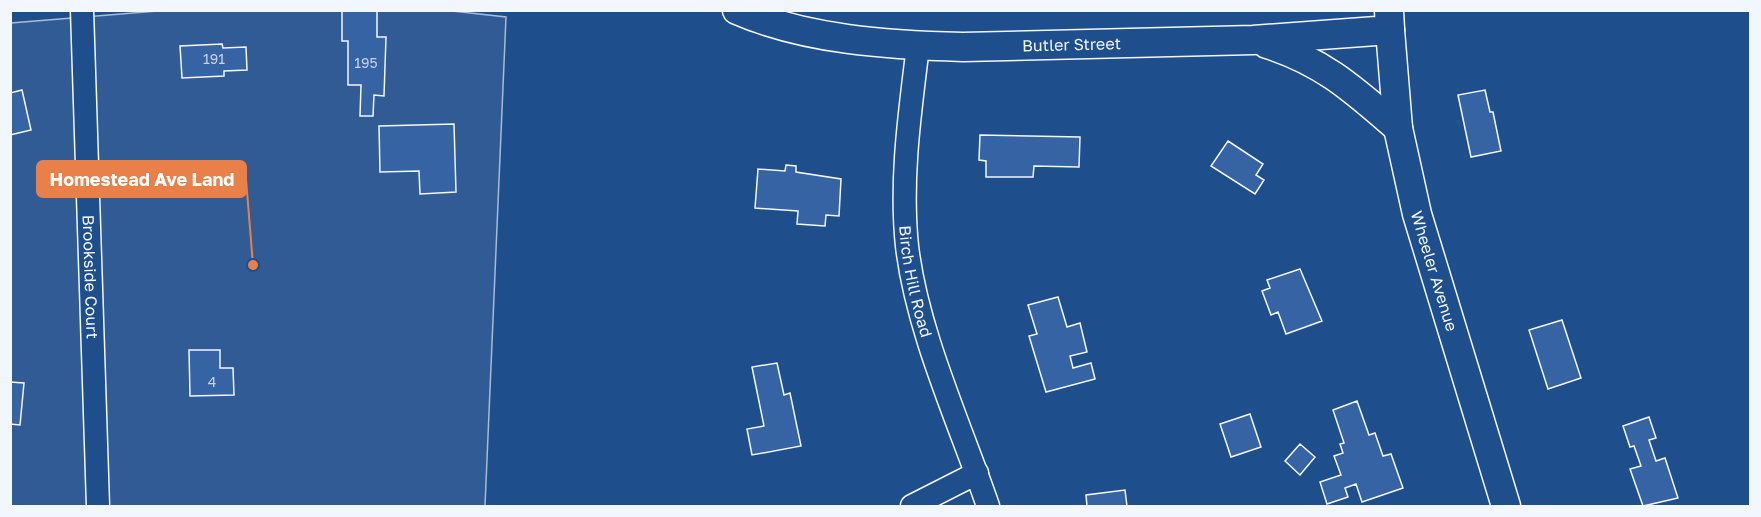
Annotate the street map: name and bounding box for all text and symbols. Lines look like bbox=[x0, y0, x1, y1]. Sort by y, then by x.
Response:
street label: Butler Street bbox=[1022, 33, 1121, 56]
house number: 191 bbox=[203, 50, 225, 67]
house number: 195 bbox=[354, 54, 378, 71]
callout: Homestead Ave Land bbox=[37, 161, 246, 197]
text: Homestead Ave Land bbox=[50, 168, 234, 190]
street label: Wheeler Avenue bbox=[1407, 208, 1462, 334]
street label: Brookside Court bbox=[79, 214, 103, 339]
street label: Birch Hill Road bbox=[895, 225, 937, 340]
house number: 4 bbox=[208, 373, 216, 390]

